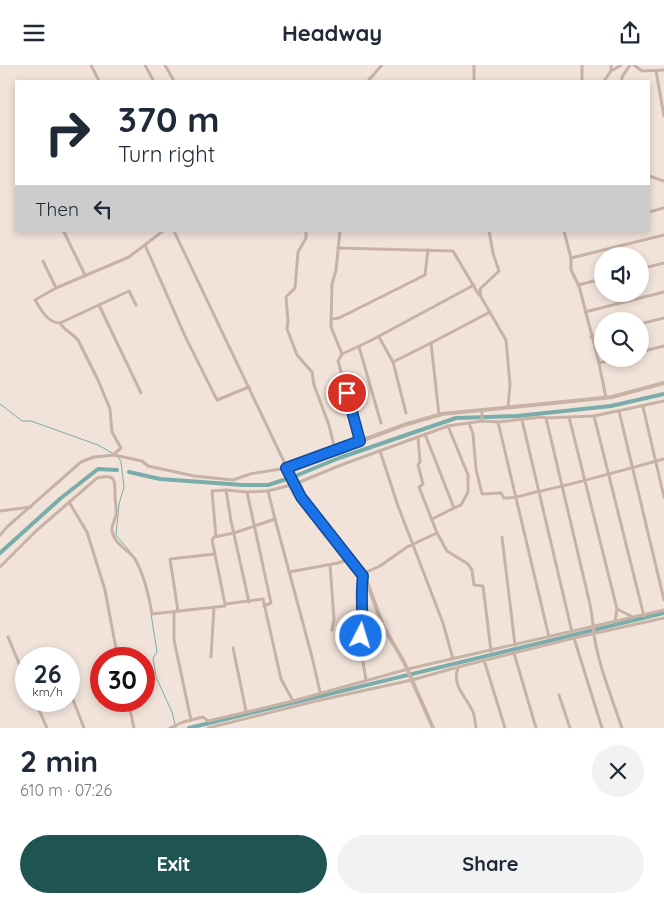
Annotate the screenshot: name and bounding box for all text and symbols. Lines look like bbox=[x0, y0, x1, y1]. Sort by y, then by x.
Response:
icon: menu bbox=[20, 19, 48, 47]
text: Headway bbox=[282, 19, 382, 47]
icon: share bbox=[616, 19, 644, 47]
text: 370 m bbox=[118, 97, 220, 141]
icon: right bbox=[35, 100, 100, 165]
text: Turn right bbox=[118, 140, 215, 168]
icon: left bbox=[89, 195, 117, 223]
text: Then bbox=[35, 197, 79, 221]
map controls bbox=[594, 247, 649, 367]
button: sound bbox=[594, 247, 649, 302]
button: search bbox=[594, 312, 649, 367]
pin bbox=[326, 372, 368, 414]
icon: arrive bbox=[333, 379, 361, 407]
position arrow bbox=[334, 609, 386, 661]
speed limit sign: 30 bbox=[90, 647, 155, 712]
text: 26 bbox=[33, 658, 62, 689]
text: km/h bbox=[32, 684, 63, 699]
text: 2 min bbox=[20, 742, 98, 780]
button: close bbox=[592, 745, 644, 797]
text: 610 m · 07:26 bbox=[20, 780, 112, 800]
button: Exit bbox=[20, 835, 327, 893]
button: Share bbox=[337, 835, 644, 893]

